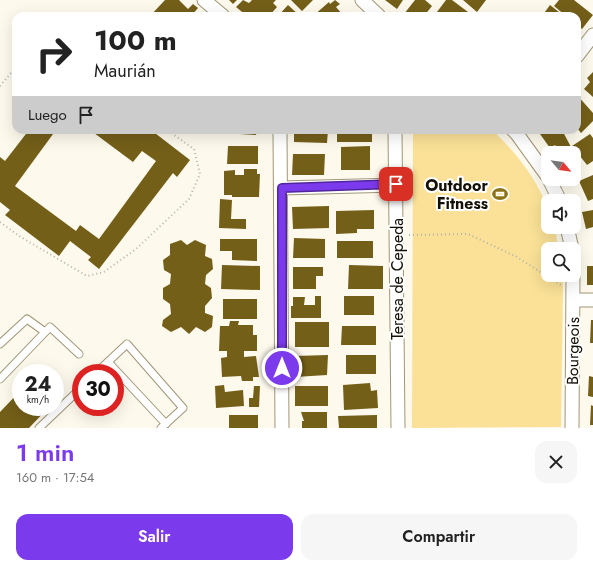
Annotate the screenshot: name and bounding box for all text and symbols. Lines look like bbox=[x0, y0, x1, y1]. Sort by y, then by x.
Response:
text: 100 m bbox=[94, 20, 177, 61]
icon: right bbox=[28, 28, 80, 80]
text: Maurián bbox=[94, 58, 156, 84]
text: Luego bbox=[28, 104, 67, 126]
icon: arrive bbox=[75, 104, 97, 126]
north arrow bbox=[541, 146, 581, 186]
map controls bbox=[541, 146, 581, 282]
pin bbox=[379, 167, 413, 201]
icon: arrive bbox=[385, 173, 407, 195]
place label: Outdoor Fitness bbox=[425, 174, 488, 215]
sports icon: Outdoor Fitness bbox=[491, 185, 509, 203]
button: sound bbox=[541, 194, 581, 234]
street label: Teresa de Cepeda bbox=[386, 218, 409, 340]
button: search bbox=[541, 242, 581, 282]
street label: Bourgeois bbox=[561, 317, 585, 385]
position arrow bbox=[261, 347, 303, 389]
speed limit sign: 30 bbox=[72, 364, 124, 416]
text: 24 bbox=[24, 370, 52, 399]
text: km/h bbox=[27, 392, 49, 407]
text: 1 min bbox=[16, 435, 74, 470]
button: close bbox=[535, 441, 577, 483]
text: 160 m · 17:54 bbox=[16, 468, 94, 487]
button: Salir bbox=[16, 514, 293, 560]
button: Compartir bbox=[301, 514, 577, 560]

